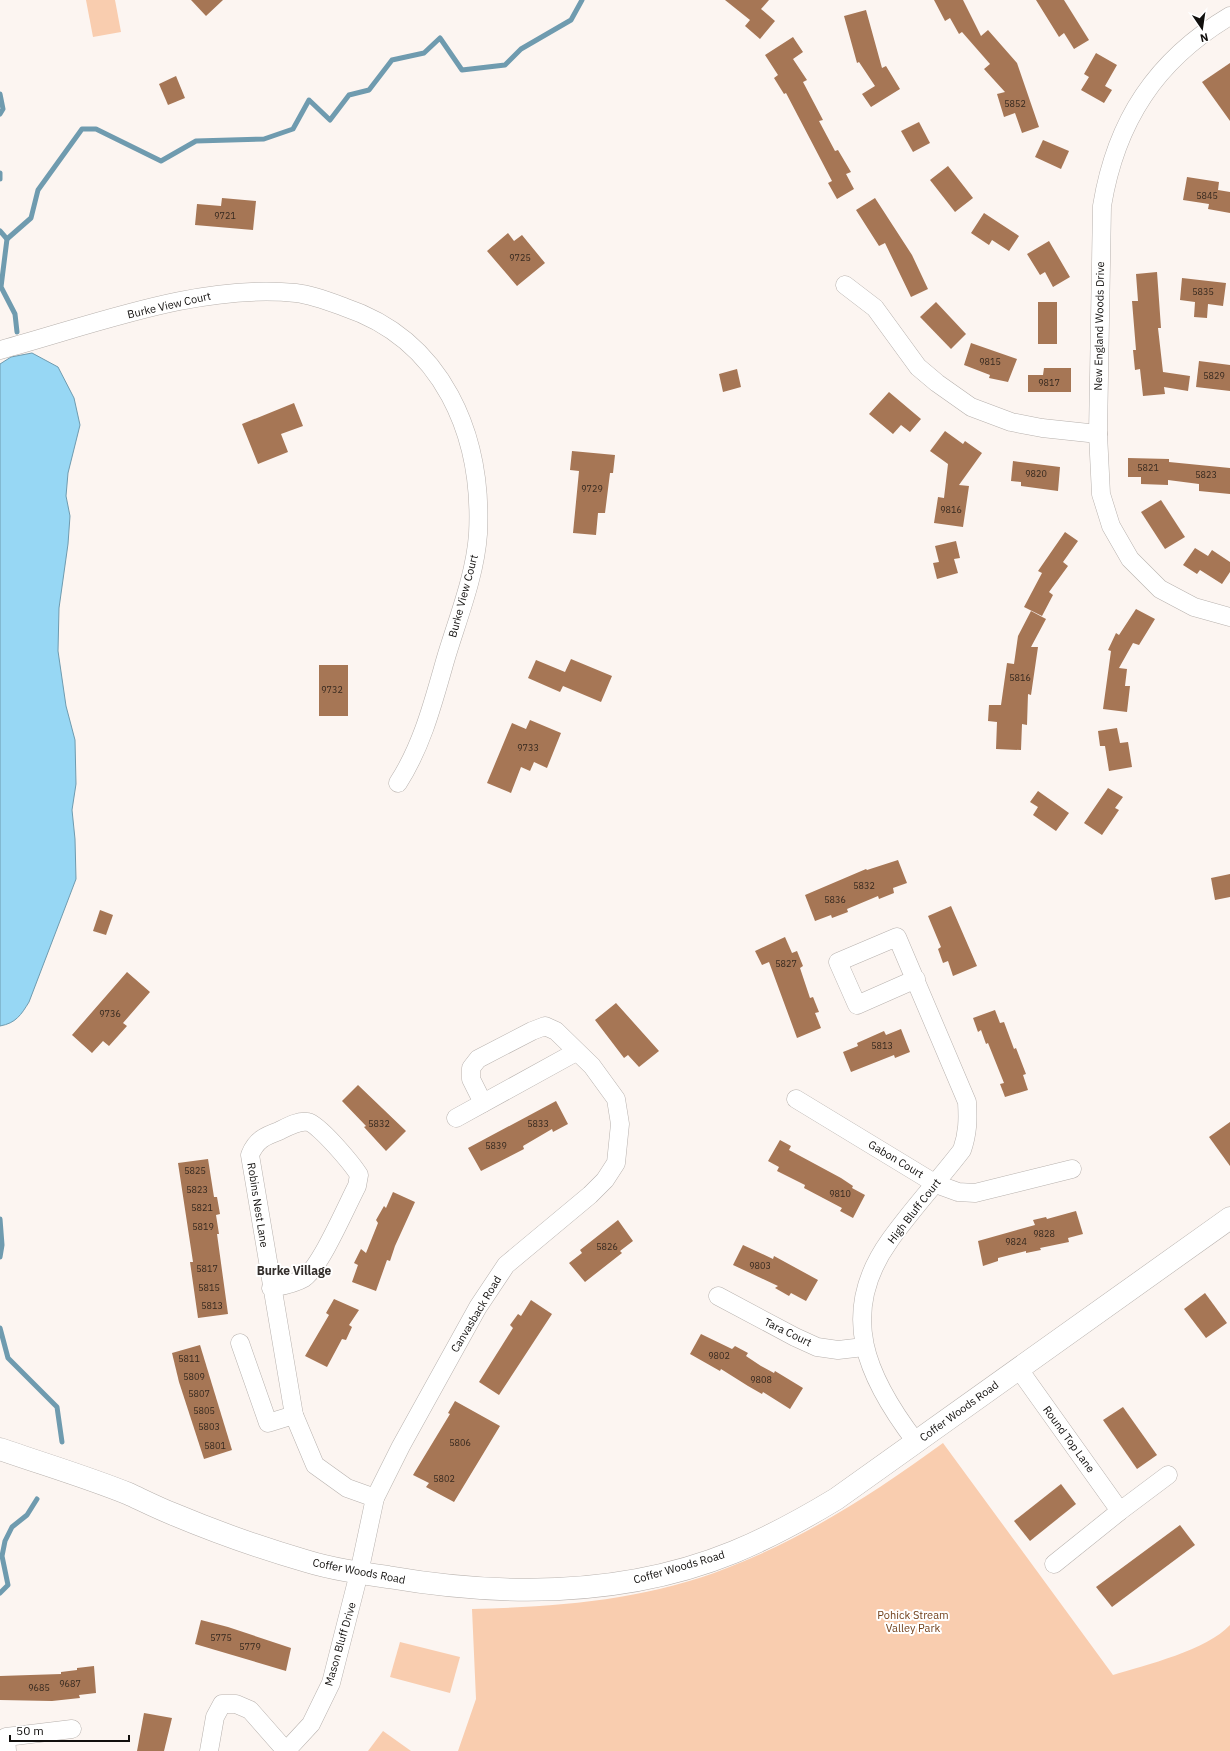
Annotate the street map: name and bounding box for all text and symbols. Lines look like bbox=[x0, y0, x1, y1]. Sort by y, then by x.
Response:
north arrow bbox=[1182, 8, 1222, 48]
text: N bbox=[1199, 30, 1210, 45]
house number: 5852 bbox=[1004, 98, 1026, 109]
house number: 5845 bbox=[1196, 190, 1218, 201]
house number: 9721 bbox=[214, 210, 236, 221]
house number: 9725 bbox=[509, 252, 531, 263]
street label: New England Woods Drive bbox=[1091, 261, 1107, 391]
house number: 5835 bbox=[1192, 286, 1214, 297]
street label: Burke View Court bbox=[126, 289, 212, 321]
house number: 9815 bbox=[979, 356, 1001, 367]
house number: 5829 bbox=[1203, 370, 1225, 381]
house number: 9817 bbox=[1038, 377, 1060, 388]
house number: 5821 bbox=[1137, 462, 1159, 473]
house number: 9820 bbox=[1025, 468, 1047, 479]
house number: 5823 bbox=[1195, 469, 1217, 480]
house number: 9729 bbox=[581, 483, 603, 494]
house number: 9816 bbox=[940, 504, 962, 515]
street label: Burke View Court bbox=[445, 553, 481, 639]
house number: 5816 bbox=[1009, 672, 1031, 683]
house number: 9732 bbox=[321, 684, 343, 695]
house number: 9733 bbox=[517, 742, 539, 753]
house number: 5832 bbox=[853, 880, 875, 891]
house number: 5836 bbox=[824, 894, 846, 905]
house number: 5827 bbox=[775, 958, 797, 969]
house number: 9736 bbox=[99, 1008, 121, 1019]
house number: 5813 bbox=[871, 1040, 893, 1051]
house number: 5832 bbox=[368, 1118, 390, 1129]
house number: 5833 bbox=[527, 1118, 549, 1129]
street label: Gabon Court bbox=[866, 1137, 926, 1181]
house number: 5839 bbox=[485, 1140, 507, 1151]
street label: Robins Nest Lane bbox=[244, 1162, 272, 1248]
house number: 5825 bbox=[184, 1165, 206, 1176]
street label: High Bluff Court bbox=[884, 1176, 944, 1246]
house number: 5823 bbox=[186, 1184, 208, 1195]
house number: 9810 bbox=[829, 1188, 851, 1199]
house number: 5821 bbox=[191, 1202, 213, 1213]
house number: 5819 bbox=[192, 1221, 214, 1232]
house number: 9828 bbox=[1033, 1228, 1055, 1239]
house number: 9824 bbox=[1005, 1236, 1027, 1247]
house number: 5826 bbox=[596, 1241, 618, 1252]
house number: 9803 bbox=[749, 1260, 771, 1271]
house number: 5817 bbox=[196, 1263, 218, 1274]
district label: Burke Village bbox=[257, 1263, 332, 1278]
street label: Canvasback Road bbox=[448, 1273, 504, 1355]
house number: 5815 bbox=[198, 1282, 220, 1293]
house number: 5813 bbox=[201, 1300, 223, 1311]
street label: Tara Court bbox=[762, 1315, 814, 1350]
house number: 9802 bbox=[708, 1350, 730, 1361]
house number: 5811 bbox=[178, 1353, 200, 1364]
house number: 5809 bbox=[183, 1371, 205, 1382]
house number: 9808 bbox=[750, 1374, 772, 1385]
street label: Coffer Woods Road bbox=[917, 1378, 1001, 1444]
house number: 5807 bbox=[188, 1388, 210, 1399]
street label: Round Top Lane bbox=[1040, 1403, 1098, 1475]
house number: 5805 bbox=[193, 1405, 215, 1416]
house number: 5803 bbox=[198, 1421, 220, 1432]
house number: 5806 bbox=[449, 1437, 471, 1448]
house number: 5801 bbox=[204, 1440, 226, 1451]
house number: 5802 bbox=[433, 1473, 455, 1484]
street label: Coffer Woods Road bbox=[632, 1547, 726, 1587]
street label: Coffer Woods Road bbox=[311, 1555, 407, 1587]
street label: Mason Bluff Drive bbox=[321, 1600, 359, 1688]
park label: Pohick Stream Valley Park bbox=[877, 1608, 949, 1635]
house number: 5775 bbox=[210, 1632, 232, 1643]
house number: 5779 bbox=[239, 1641, 261, 1652]
house number: 9687 bbox=[59, 1678, 81, 1689]
house number: 9685 bbox=[28, 1682, 50, 1693]
scale bar bbox=[10, 1717, 129, 1743]
text: 50 m bbox=[16, 1723, 44, 1738]

